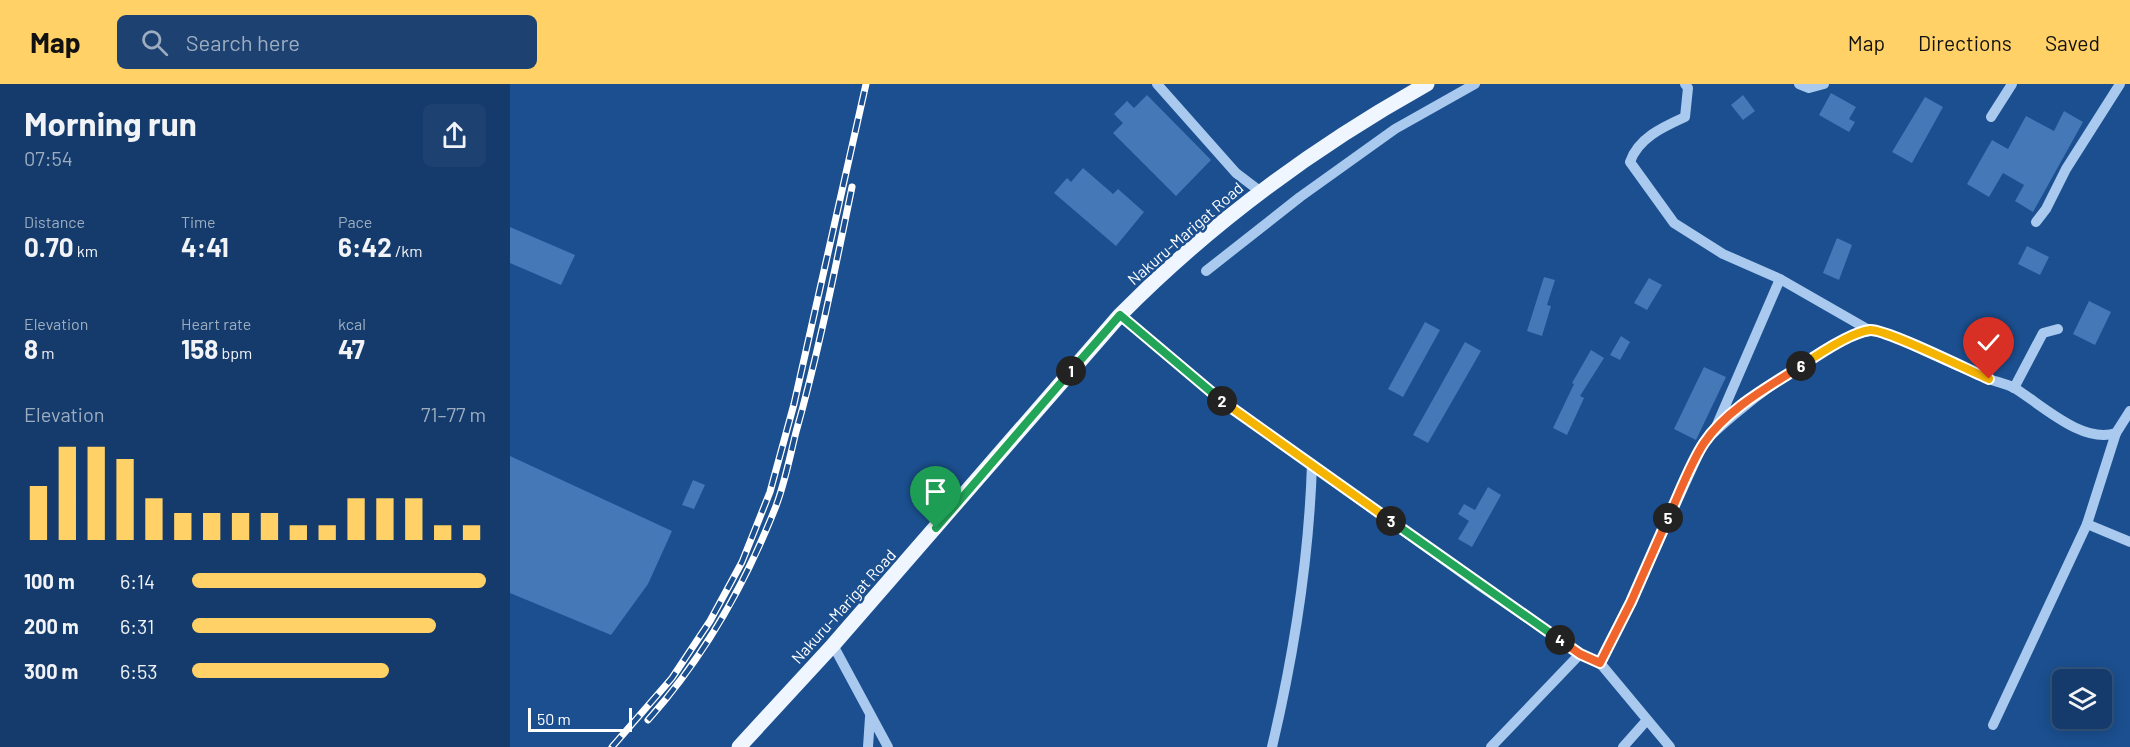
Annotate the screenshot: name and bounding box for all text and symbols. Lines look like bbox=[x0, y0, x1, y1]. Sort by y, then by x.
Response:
search box bbox=[117, 15, 537, 69]
text: Map bbox=[30, 25, 81, 59]
icon: search bbox=[138, 26, 171, 59]
text: Search here bbox=[186, 29, 300, 55]
text: Map bbox=[1848, 30, 1885, 55]
text: Directions bbox=[1918, 30, 2012, 55]
text: Saved bbox=[2045, 30, 2100, 55]
text: Morning run bbox=[24, 103, 197, 143]
button: share bbox=[423, 104, 486, 167]
text: 07:54 bbox=[24, 146, 73, 170]
street label: Nakuru-Marigat Road bbox=[1123, 178, 1247, 288]
text: Distance bbox=[24, 212, 85, 231]
text: Time bbox=[181, 212, 216, 231]
text: Pace bbox=[338, 212, 372, 231]
text: 0.70 bbox=[24, 231, 74, 262]
text: 4:41 bbox=[181, 231, 229, 262]
text: 6:42 bbox=[338, 231, 392, 262]
text: km bbox=[74, 241, 98, 260]
text: /km bbox=[392, 241, 423, 260]
text: Elevation bbox=[24, 314, 88, 333]
text: Heart rate bbox=[181, 314, 251, 333]
text: kcal bbox=[338, 314, 366, 333]
pin bbox=[1963, 317, 2014, 379]
icon: check bbox=[1972, 326, 2005, 359]
text: 8 bbox=[24, 333, 38, 364]
text: 158 bbox=[181, 333, 218, 364]
text: 47 bbox=[338, 333, 365, 364]
text: m bbox=[38, 343, 55, 362]
text: bpm bbox=[218, 343, 252, 362]
pin: 6 bbox=[1786, 351, 1816, 381]
pin: 1 bbox=[1056, 356, 1086, 386]
text: 6 bbox=[1797, 356, 1805, 375]
text: 1 bbox=[1068, 361, 1074, 380]
pin: 2 bbox=[1207, 386, 1237, 416]
text: 2 bbox=[1218, 391, 1226, 410]
text: Elevation bbox=[24, 402, 105, 426]
text: 71–77 m bbox=[421, 402, 486, 426]
pin bbox=[910, 466, 961, 528]
icon: arrive bbox=[919, 475, 952, 508]
pin: 5 bbox=[1653, 503, 1683, 533]
pin: 3 bbox=[1376, 506, 1406, 536]
text: 5 bbox=[1664, 508, 1672, 527]
text: 3 bbox=[1387, 511, 1395, 530]
street label: Nakuru-Marigat Road bbox=[787, 545, 899, 667]
text: 100 m bbox=[24, 569, 75, 593]
text: 6:14 bbox=[120, 569, 155, 593]
text: 200 m bbox=[24, 614, 79, 638]
text: 6:31 bbox=[120, 614, 154, 638]
pin: 4 bbox=[1545, 625, 1575, 655]
text: 4 bbox=[1555, 630, 1565, 649]
text: 300 m bbox=[24, 659, 78, 683]
text: 6:53 bbox=[120, 659, 158, 683]
map controls bbox=[2052, 669, 2112, 729]
button: layers bbox=[2052, 669, 2112, 729]
scale bar bbox=[528, 705, 632, 732]
text: 50 m bbox=[537, 709, 571, 728]

